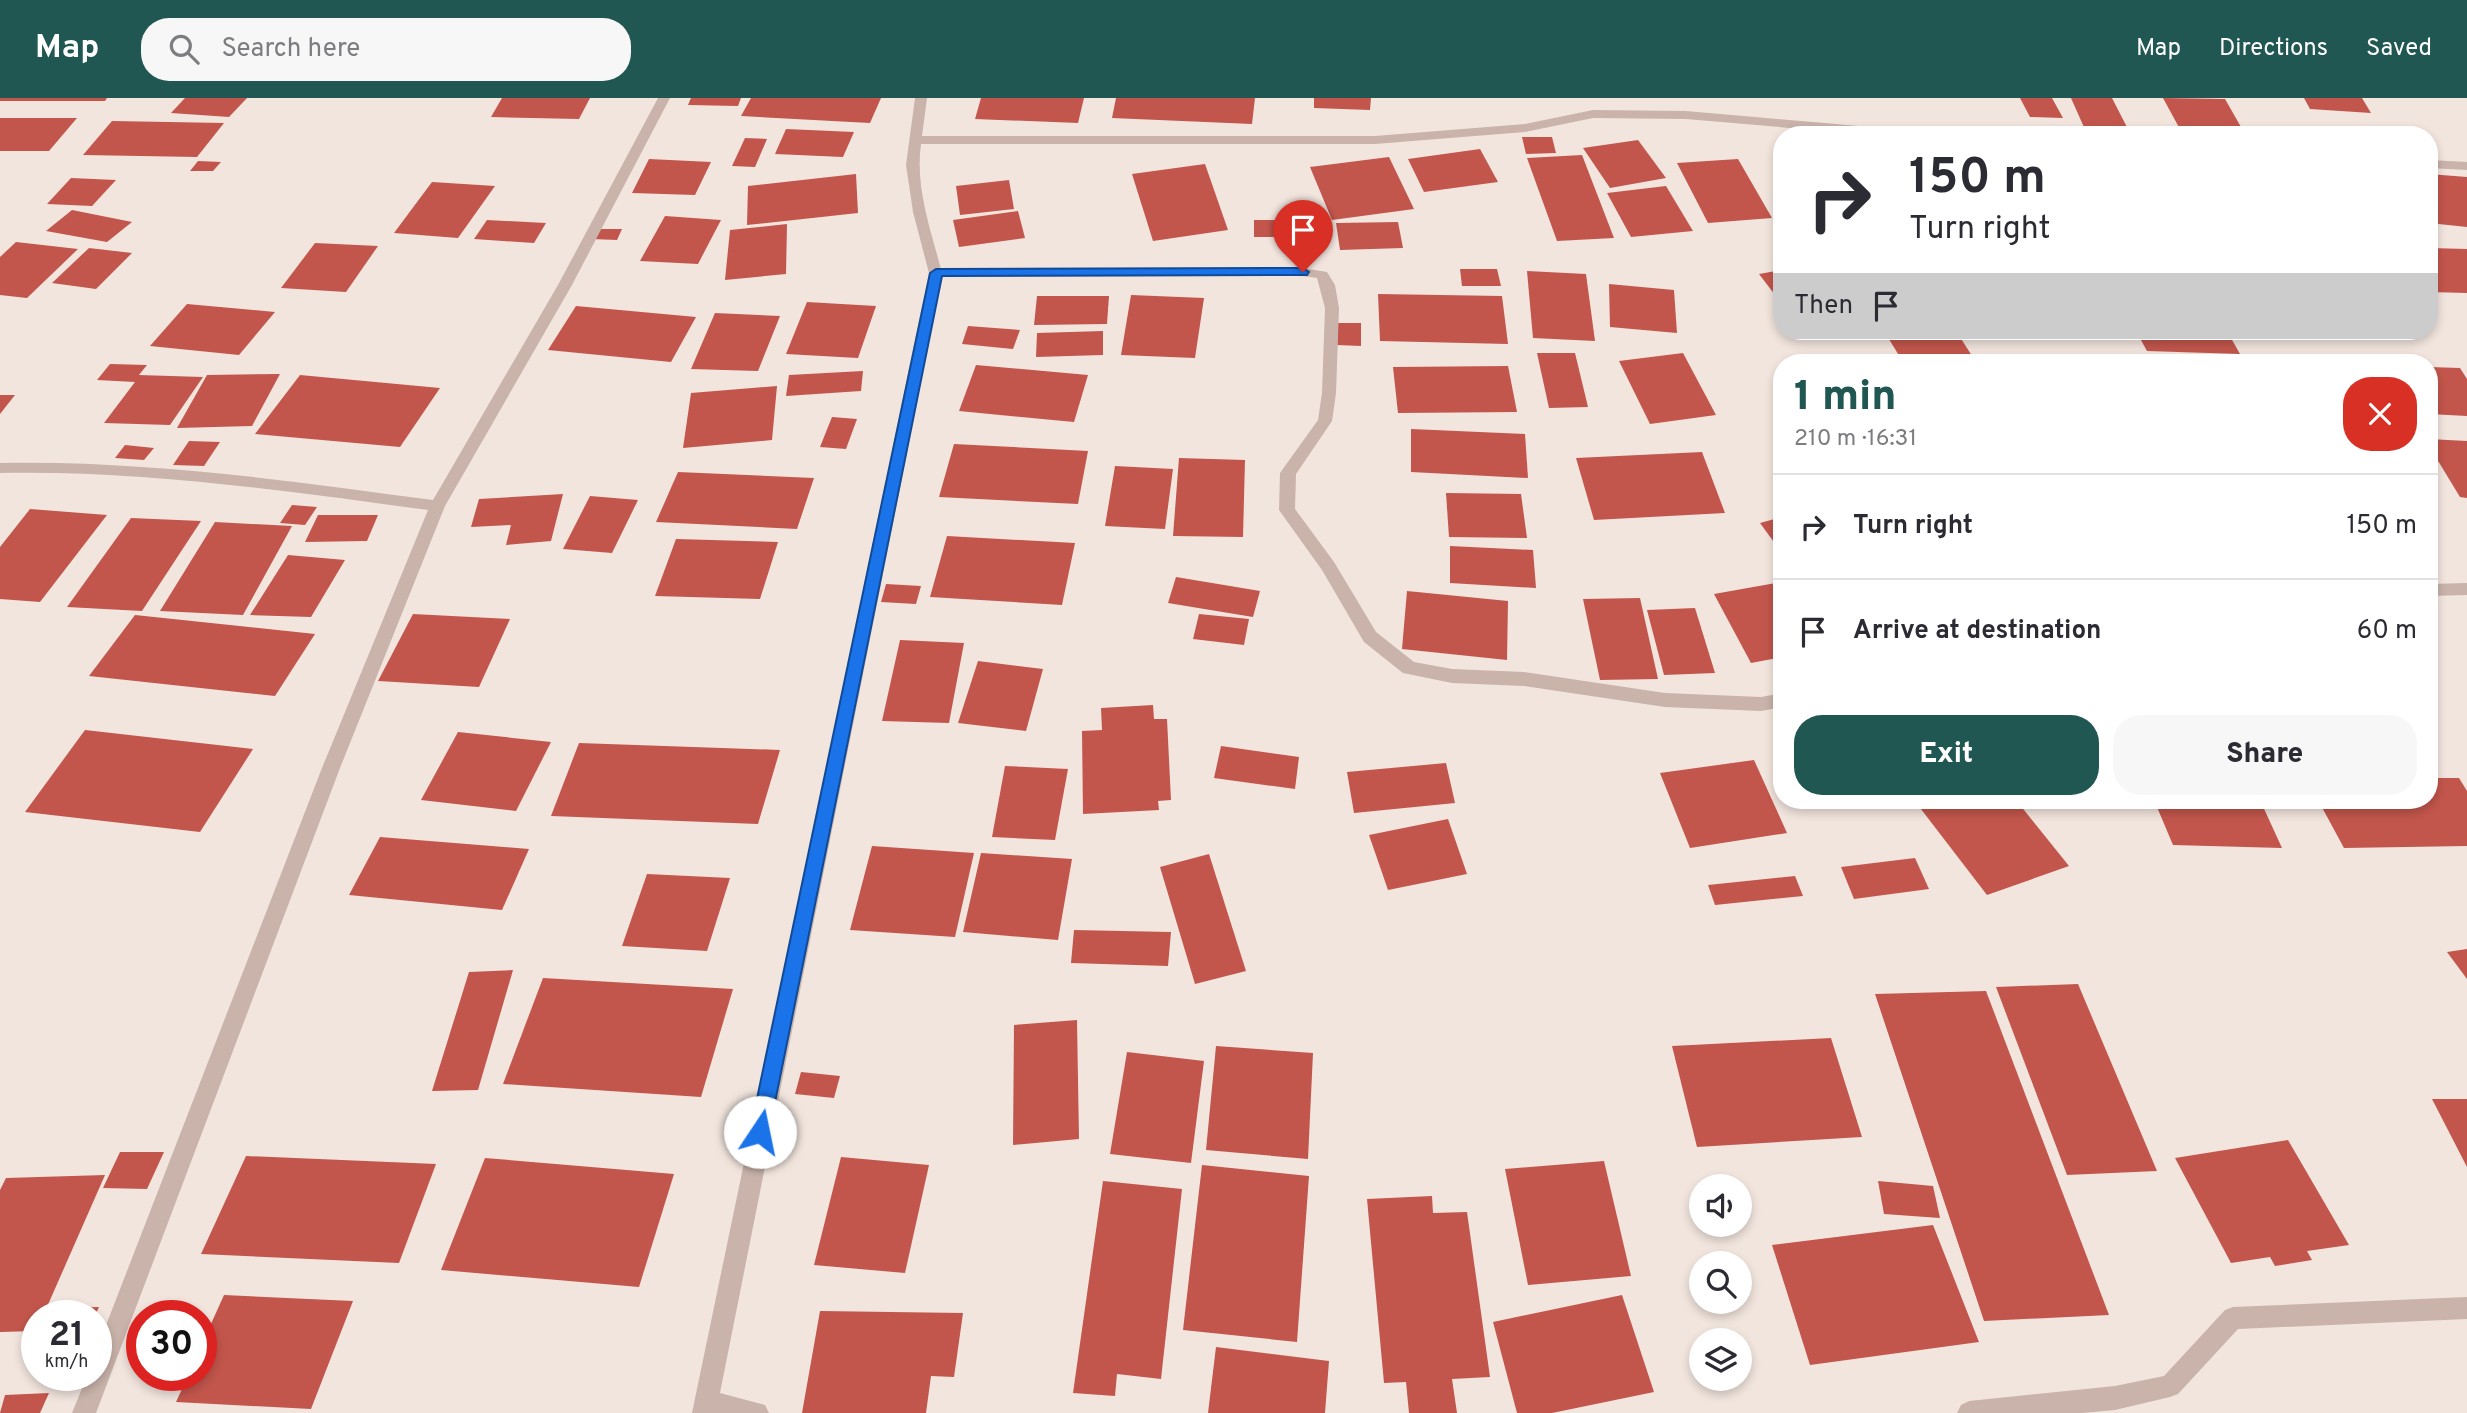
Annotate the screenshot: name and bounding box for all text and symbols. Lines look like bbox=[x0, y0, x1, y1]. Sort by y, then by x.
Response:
search box bbox=[141, 18, 631, 81]
text: Map bbox=[35, 28, 99, 70]
icon: search bbox=[165, 30, 203, 68]
text: Search here bbox=[221, 33, 360, 66]
text: Map bbox=[2136, 34, 2181, 64]
text: Directions bbox=[2219, 34, 2328, 64]
text: Saved bbox=[2366, 34, 2432, 64]
text: 150 m bbox=[1909, 149, 2046, 211]
icon: right bbox=[1794, 154, 1885, 245]
pin bbox=[1273, 200, 1333, 272]
text: Turn right bbox=[1909, 210, 2051, 250]
icon: arrive bbox=[1284, 211, 1322, 249]
icon: arrive bbox=[1867, 287, 1905, 325]
text: Then bbox=[1794, 290, 1853, 323]
text: 1 min bbox=[1794, 372, 1897, 425]
button: close bbox=[2343, 377, 2417, 451]
text: 210 m · 16:31 bbox=[1794, 425, 1917, 454]
icon: right bbox=[1794, 508, 1832, 546]
text: Turn right bbox=[1853, 510, 1973, 543]
text: 150 m bbox=[2346, 510, 2417, 543]
icon: arrive bbox=[1794, 613, 1832, 651]
text: Arrive at destination bbox=[1853, 615, 2101, 648]
text: 60 m bbox=[2357, 615, 2417, 648]
button: Exit bbox=[1794, 715, 2099, 795]
button: Share bbox=[2113, 715, 2417, 795]
position arrow bbox=[723, 1095, 797, 1169]
map controls bbox=[1689, 1174, 1752, 1391]
button: sound bbox=[1689, 1174, 1752, 1237]
button: search bbox=[1689, 1251, 1752, 1314]
speed limit sign: 30 bbox=[126, 1300, 217, 1391]
text: 21 bbox=[49, 1314, 84, 1358]
button: layers bbox=[1689, 1328, 1752, 1391]
text: km/h bbox=[45, 1351, 88, 1374]

